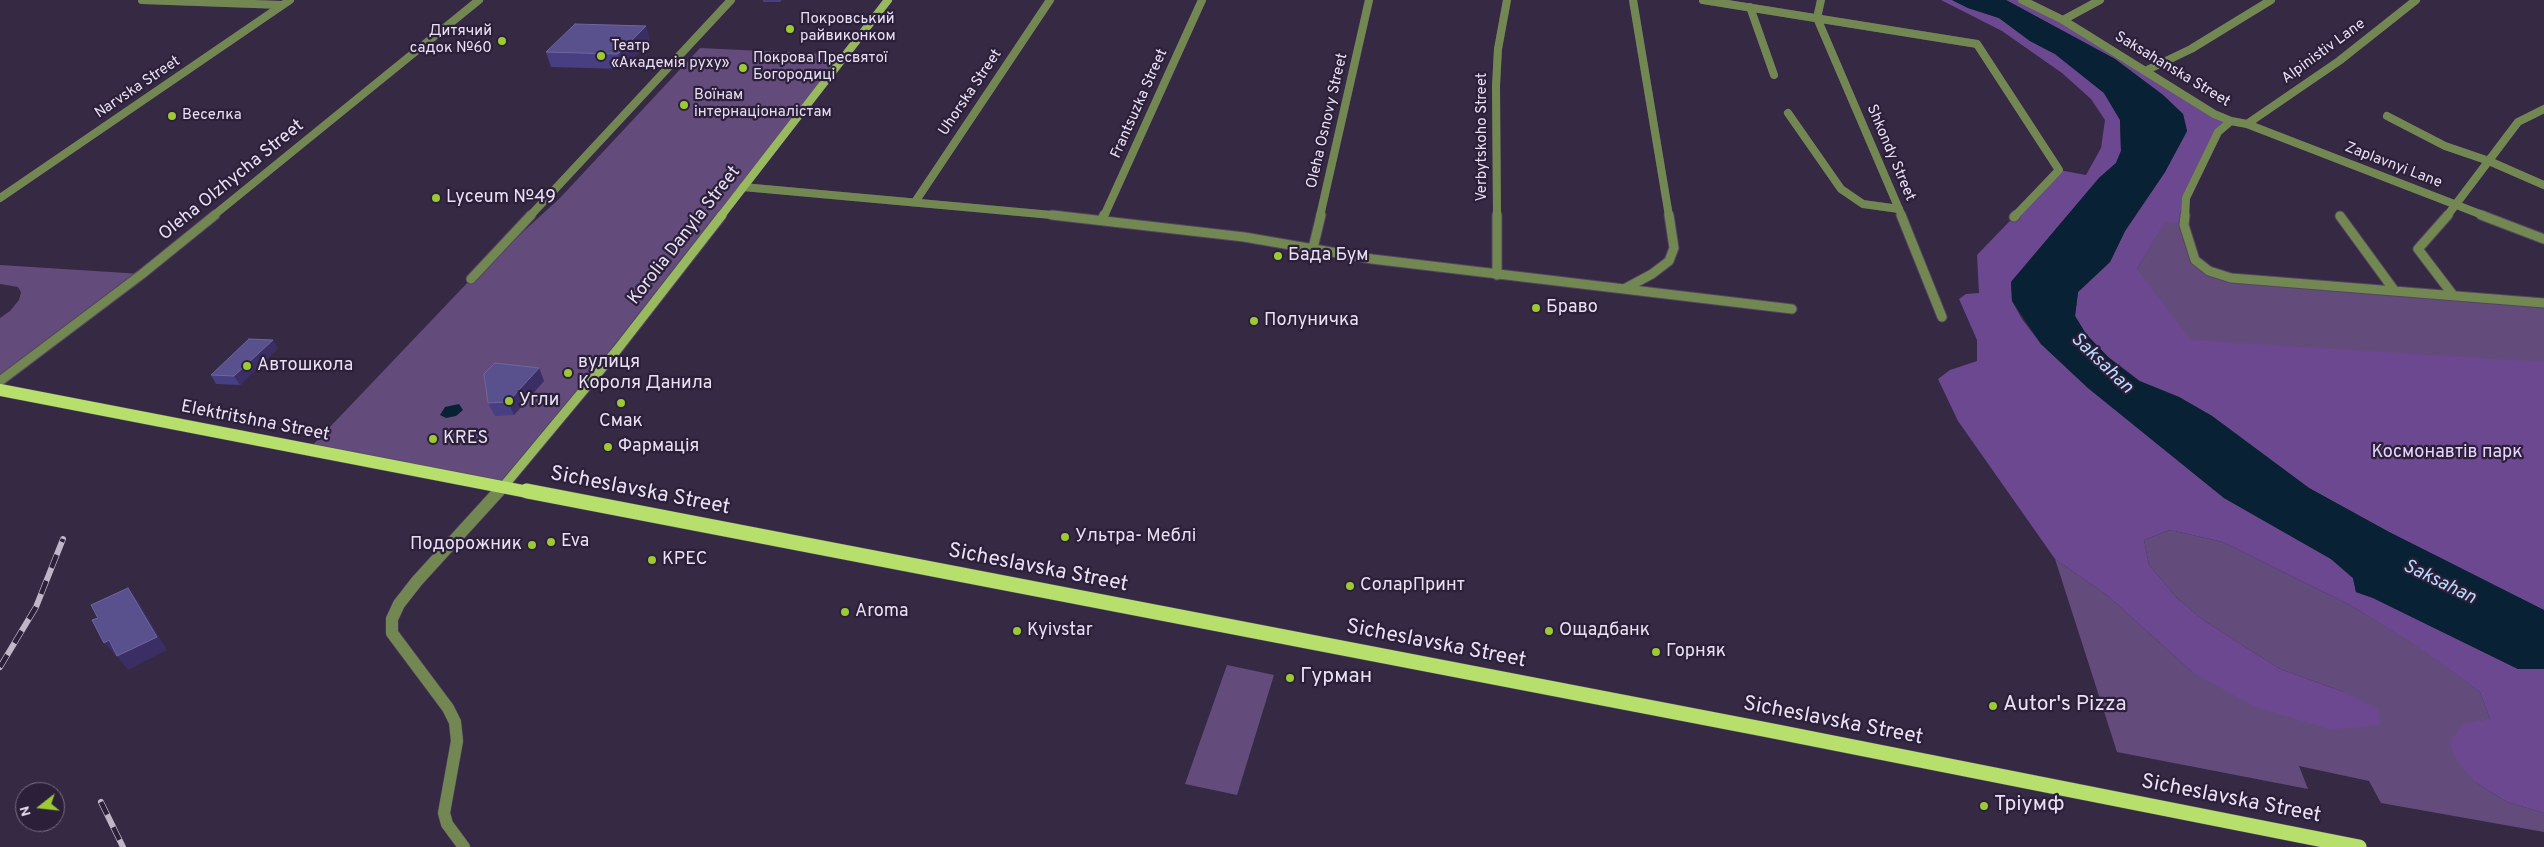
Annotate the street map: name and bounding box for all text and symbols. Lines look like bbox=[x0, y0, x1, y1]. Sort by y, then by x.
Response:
place label: Покровський райвиконком bbox=[800, 11, 896, 46]
street label: Alpinistiv Lane bbox=[2279, 16, 2369, 88]
place label: Дитячий садок №60 bbox=[410, 23, 492, 58]
marker: Покровський райвиконком bbox=[784, 23, 796, 35]
street label: Saksahanska Street bbox=[2111, 28, 2233, 112]
marker: Дитячий садок №60 bbox=[496, 35, 508, 47]
place label: Театр «Академія руху» bbox=[611, 38, 729, 73]
street label: Uhorska Street bbox=[935, 46, 1007, 140]
street label: Frantsuzka Street bbox=[1108, 46, 1172, 162]
marker: Театр «Академія руху» bbox=[595, 50, 607, 62]
place label: Покрова Пресвятої Богородиці bbox=[753, 50, 888, 85]
street label: Oleha Osnovy Street bbox=[1304, 52, 1352, 190]
street label: Narvska Street bbox=[92, 53, 184, 123]
marker: Покрова Пресвятої Богородиці bbox=[737, 62, 749, 74]
street label: Verbytskoho Street bbox=[1474, 72, 1492, 202]
place label: Воїнам інтернаціоналістам bbox=[694, 87, 832, 122]
marker: Воїнам інтернаціоналістам bbox=[678, 99, 690, 111]
street label: Shkondy Street bbox=[1862, 102, 1918, 204]
place label: Веселка bbox=[182, 107, 242, 125]
marker: Веселка bbox=[166, 110, 178, 122]
street label: Oleha Olzhycha Street bbox=[155, 116, 309, 246]
street label: Zaplavnyi Lane bbox=[2342, 139, 2444, 193]
street label: Korolia Danyla Street bbox=[624, 162, 746, 310]
place label: Lyceum №49 bbox=[446, 187, 556, 209]
marker: Lyceum №49 bbox=[430, 192, 442, 204]
place label: Бада Бум bbox=[1288, 245, 1369, 267]
marker: Бада Бум bbox=[1272, 250, 1284, 262]
place label: Браво bbox=[1546, 297, 1598, 319]
marker: Браво bbox=[1530, 302, 1542, 314]
place label: Полуничка bbox=[1264, 310, 1359, 332]
marker: Полуничка bbox=[1248, 315, 1260, 327]
water label: Saksahan bbox=[2065, 329, 2137, 399]
place label: вулиця Короля Данила bbox=[578, 352, 712, 394]
place label: Автошкола bbox=[257, 355, 353, 377]
marker: Автошкола bbox=[241, 360, 253, 372]
marker: вулиця Короля Данила bbox=[562, 367, 574, 379]
place label: Угли bbox=[519, 390, 559, 412]
marker: Угли bbox=[503, 395, 515, 407]
street label: Elektritshna Street bbox=[179, 397, 331, 447]
marker: Смак bbox=[615, 397, 627, 409]
place label: Смак bbox=[599, 411, 643, 433]
place label: KRES bbox=[443, 428, 488, 450]
marker: KRES bbox=[427, 433, 439, 445]
place label: Фармація bbox=[618, 436, 699, 458]
marker: Фармація bbox=[602, 441, 614, 453]
park label: Космонавтів парк bbox=[2371, 442, 2523, 464]
street label: Sicheslavska Street bbox=[548, 462, 732, 522]
place label: Ультра- Меблі bbox=[1075, 526, 1196, 548]
place label: Eva bbox=[561, 531, 589, 553]
marker: Ультра- Меблі bbox=[1059, 531, 1071, 543]
place label: Подорожник bbox=[410, 534, 522, 556]
marker: Eva bbox=[545, 536, 557, 548]
marker: Подорожник bbox=[526, 539, 538, 551]
street label: Sicheslavska Street bbox=[946, 539, 1130, 599]
place label: КРЕС bbox=[662, 549, 707, 571]
marker: КРЕС bbox=[646, 554, 658, 566]
water label: Saksahan bbox=[2399, 556, 2479, 610]
place label: СоларПринт bbox=[1360, 575, 1465, 597]
marker: СоларПринт bbox=[1344, 580, 1356, 592]
place label: Aroma bbox=[855, 601, 909, 623]
marker: Aroma bbox=[839, 606, 851, 618]
street label: Sicheslavska Street bbox=[1344, 615, 1528, 675]
place label: Kyivstar bbox=[1027, 620, 1093, 642]
place label: Ощадбанк bbox=[1559, 620, 1650, 642]
marker: Kyivstar bbox=[1011, 625, 1023, 637]
marker: Ощадбанк bbox=[1543, 625, 1555, 637]
place label: Горняк bbox=[1666, 641, 1726, 663]
marker: Горняк bbox=[1650, 646, 1662, 658]
place label: Гурман bbox=[1300, 665, 1372, 691]
marker: Гурман bbox=[1284, 672, 1296, 684]
street label: Sicheslavska Street bbox=[1741, 692, 1925, 752]
place label: Autor's Pizza bbox=[2003, 693, 2127, 719]
marker: Autor's Pizza bbox=[1987, 700, 1999, 712]
street label: Sicheslavska Street bbox=[2139, 770, 2323, 830]
north arrow bbox=[15, 782, 65, 832]
place label: Тріумф bbox=[1994, 793, 2065, 819]
marker: Тріумф bbox=[1978, 800, 1990, 812]
text: N bbox=[17, 804, 36, 818]

